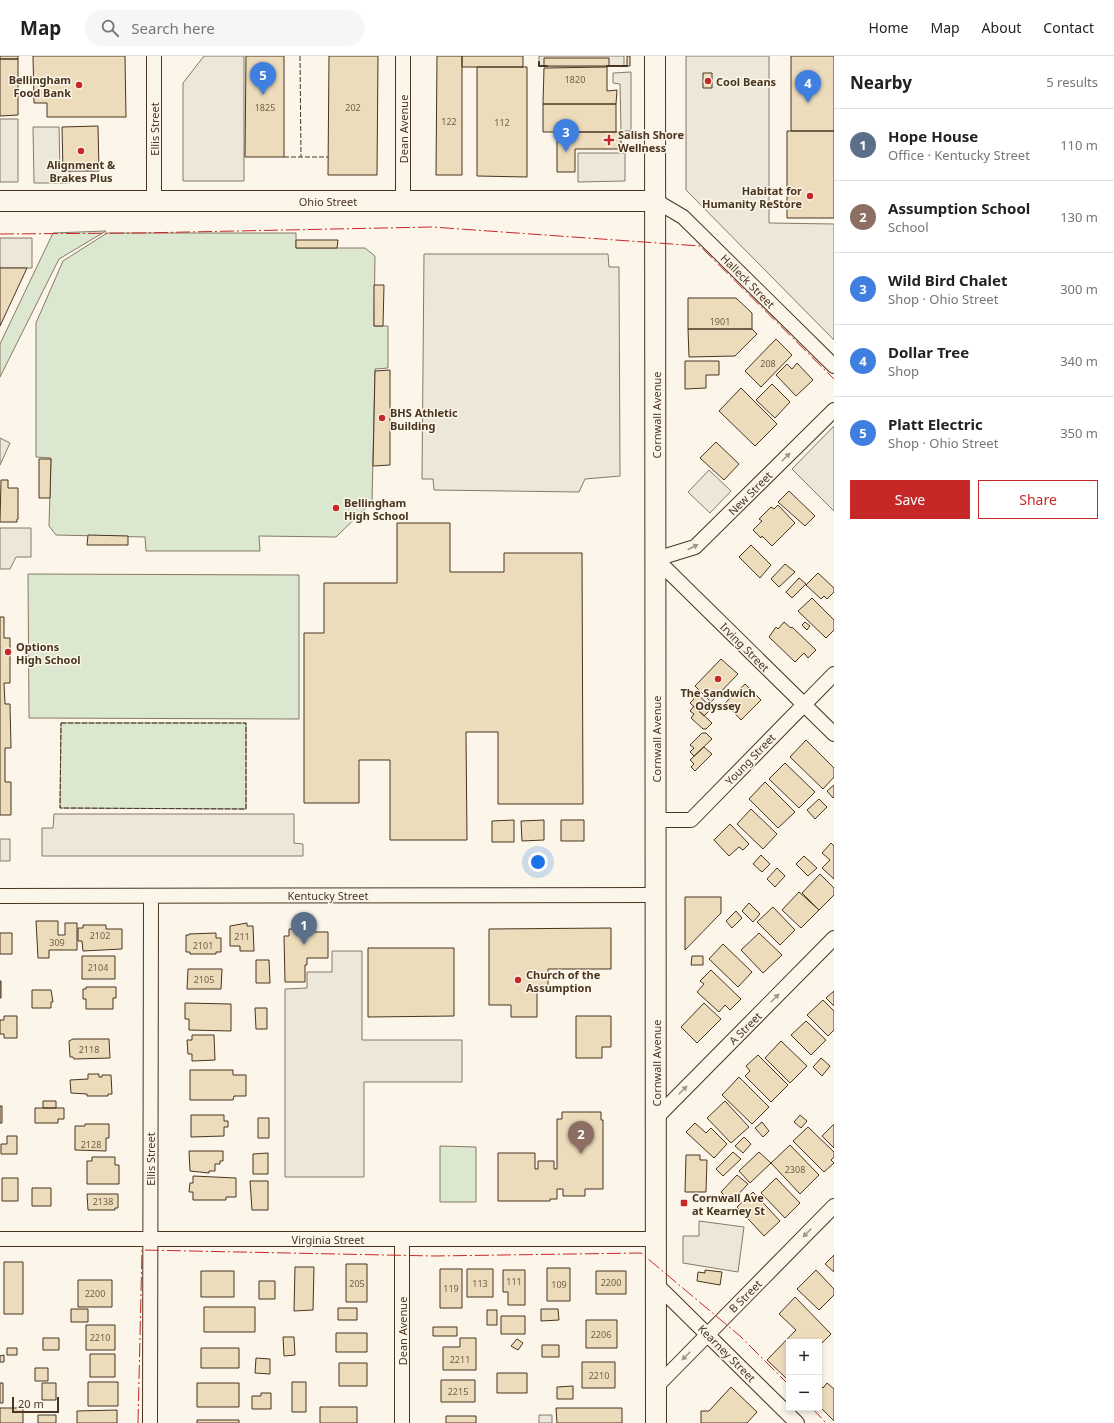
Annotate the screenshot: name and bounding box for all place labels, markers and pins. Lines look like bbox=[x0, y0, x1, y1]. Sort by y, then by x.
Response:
pin: 5 bbox=[250, 62, 276, 95]
pin: 4 bbox=[795, 70, 821, 103]
place label: Bellingham Food Bank bbox=[9, 72, 71, 100]
place label: Cool Beans bbox=[716, 74, 777, 89]
marker: Cool Beans bbox=[703, 76, 713, 86]
marker: Bellingham Food Bank bbox=[74, 80, 84, 90]
pin: 3 bbox=[553, 119, 579, 152]
place label: Salish Shore Wellness bbox=[618, 127, 685, 155]
marker: Salish Shore Wellness bbox=[603, 134, 615, 146]
marker: Alignment & Brakes Plus bbox=[76, 146, 86, 156]
place label: Alignment & Brakes Plus bbox=[47, 157, 116, 185]
place label: Habitat for Humanity ReStore bbox=[702, 183, 802, 211]
marker: Habitat for Humanity ReStore bbox=[805, 191, 815, 201]
place label: BHS Athletic Building bbox=[390, 405, 458, 433]
marker: BHS Athletic Building bbox=[377, 413, 387, 423]
place label: Bellingham High School bbox=[344, 495, 409, 523]
marker: Bellingham High School bbox=[331, 503, 341, 513]
place label: Options High School bbox=[16, 639, 81, 667]
marker: Options High School bbox=[3, 647, 13, 657]
marker: The Sandwich Odyssey bbox=[713, 674, 723, 684]
place label: The Sandwich Odyssey bbox=[680, 685, 756, 713]
pin: 1 bbox=[291, 912, 317, 945]
place label: Church of the Assumption bbox=[526, 967, 601, 995]
marker: Church of the Assumption bbox=[513, 975, 523, 985]
pin: 2 bbox=[568, 1121, 594, 1154]
place label: Cornwall Ave at Kearney St bbox=[692, 1190, 765, 1218]
marker: Cornwall Ave at Kearney St bbox=[679, 1198, 689, 1208]

